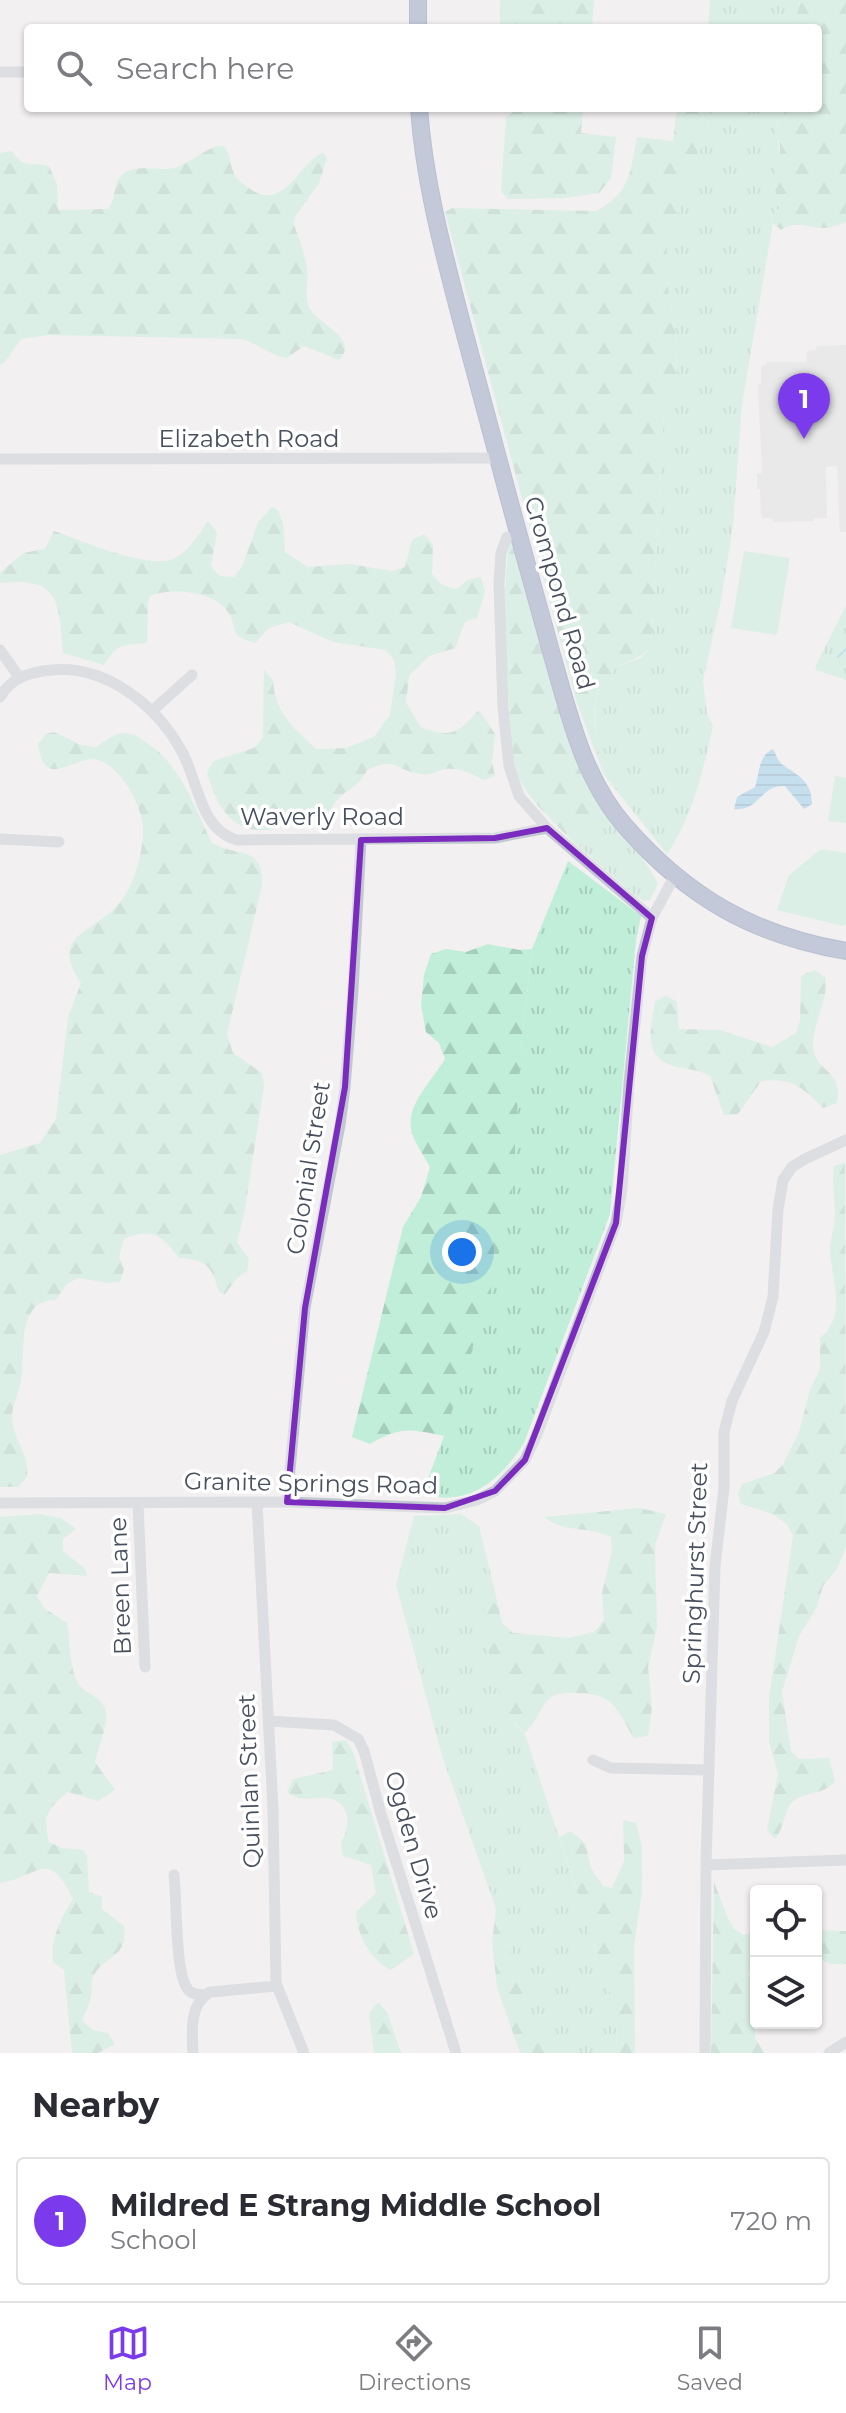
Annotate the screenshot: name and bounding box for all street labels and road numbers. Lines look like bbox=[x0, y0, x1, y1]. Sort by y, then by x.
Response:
street label: Elizabeth Road bbox=[158, 424, 340, 453]
street label: Crompond Road bbox=[519, 493, 601, 693]
street label: Waverly Road bbox=[240, 802, 404, 831]
street label: Colonial Street bbox=[280, 1079, 336, 1257]
street label: Springhurst Street bbox=[677, 1461, 713, 1684]
street label: Granite Springs Road bbox=[184, 1466, 438, 1500]
street label: Breen Lane bbox=[103, 1517, 137, 1655]
street label: Quinlan Street bbox=[231, 1693, 267, 1869]
street label: Ogden Drive bbox=[379, 1768, 449, 1922]

